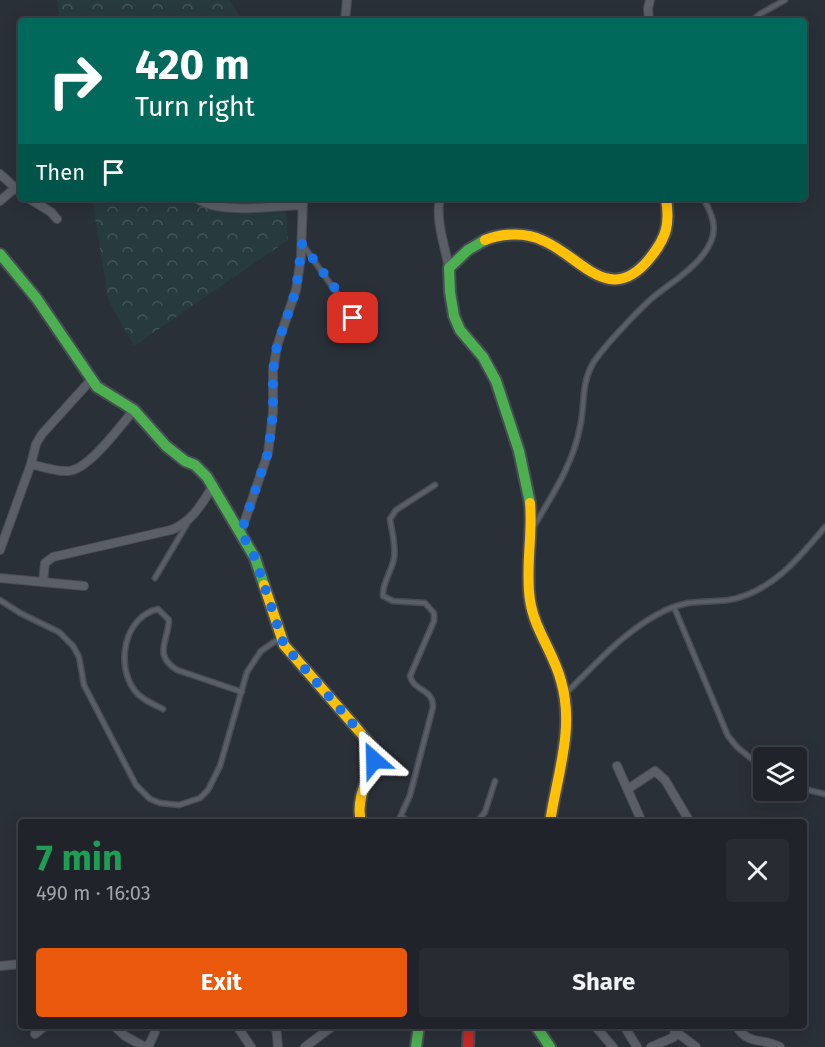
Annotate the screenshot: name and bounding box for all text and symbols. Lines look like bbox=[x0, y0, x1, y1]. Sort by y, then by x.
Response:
text: 420 m bbox=[135, 40, 250, 90]
icon: right bbox=[36, 42, 114, 120]
text: Turn right bbox=[135, 91, 255, 123]
icon: arrive bbox=[97, 156, 130, 189]
text: Then bbox=[36, 159, 85, 186]
pin bbox=[327, 292, 378, 343]
icon: arrive bbox=[336, 301, 369, 334]
position arrow bbox=[342, 728, 406, 792]
map controls bbox=[753, 747, 807, 801]
button: layers bbox=[753, 747, 807, 801]
text: 7 min bbox=[36, 836, 123, 880]
button: close bbox=[726, 839, 789, 902]
text: 490 m · 16:03 bbox=[36, 881, 151, 905]
button: Exit bbox=[36, 948, 407, 1017]
button: Share bbox=[419, 948, 789, 1017]

